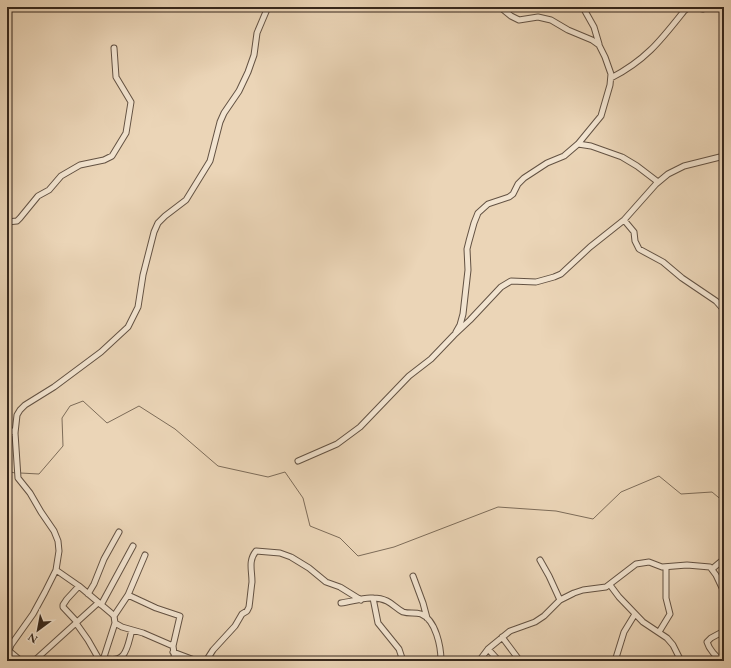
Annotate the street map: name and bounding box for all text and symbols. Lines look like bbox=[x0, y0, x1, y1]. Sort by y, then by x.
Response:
north arrow bbox=[18, 610, 58, 650]
text: N bbox=[25, 630, 40, 647]

